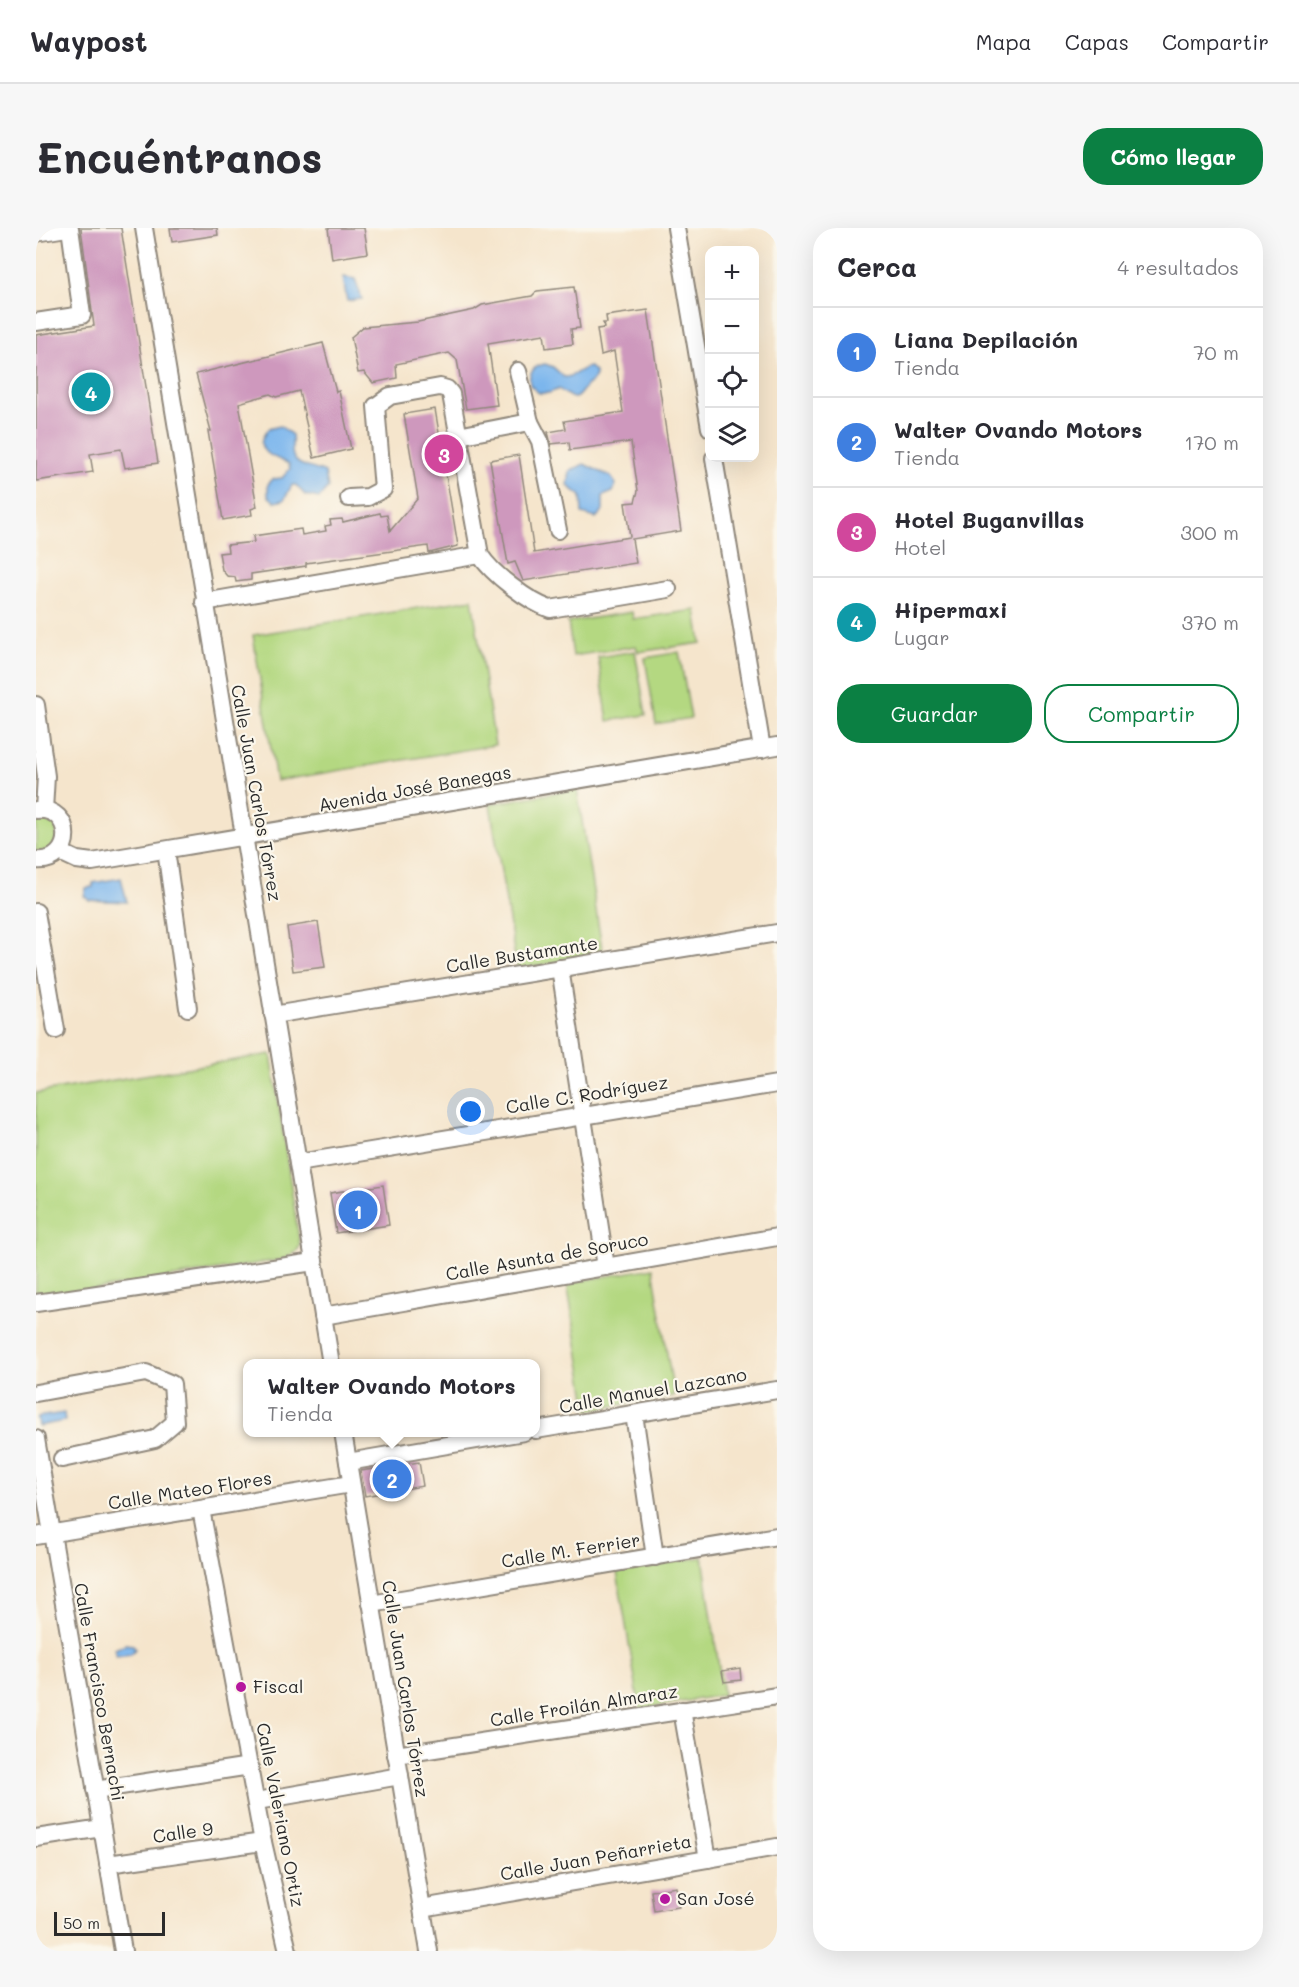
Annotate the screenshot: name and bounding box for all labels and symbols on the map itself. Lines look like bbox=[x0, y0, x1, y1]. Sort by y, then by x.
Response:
pin: 4 bbox=[72, 370, 110, 414]
pin: 3 bbox=[424, 432, 464, 476]
street label: Calle Juan Carlos Tórrez bbox=[226, 683, 288, 903]
street label: Avenida José Banegas bbox=[317, 759, 513, 817]
street label: Calle Bustamante bbox=[444, 930, 600, 978]
street label: Calle C. Rodríguez bbox=[504, 1069, 670, 1119]
your location bbox=[456, 1097, 485, 1126]
pin: 1 bbox=[338, 1188, 378, 1232]
street label: Calle Asunta de Soruco bbox=[444, 1226, 650, 1286]
street label: Calle Manuel Lazcano bbox=[557, 1362, 749, 1418]
pin: 2 bbox=[372, 1456, 412, 1502]
street label: Calle Mateo Flores bbox=[106, 1465, 273, 1515]
street label: Calle M. Ferrier bbox=[500, 1527, 642, 1573]
street label: Calle Juan Carlos Tórrez bbox=[377, 1579, 435, 1799]
street label: Calle Francisco Bernachi bbox=[69, 1581, 131, 1803]
place label: Fiscal bbox=[253, 1674, 304, 1698]
street label: Calle Froilán Almaraz bbox=[488, 1678, 679, 1732]
marker: Fiscal bbox=[234, 1680, 248, 1694]
street label: Calle Valeriano Ortiz bbox=[251, 1721, 311, 1909]
street label: Calle 9 bbox=[151, 1816, 215, 1848]
street label: Calle Juan Peñarrieta bbox=[498, 1828, 693, 1886]
place label: San José bbox=[677, 1886, 755, 1910]
marker: San José bbox=[658, 1892, 672, 1906]
scale bar bbox=[54, 1909, 165, 1936]

